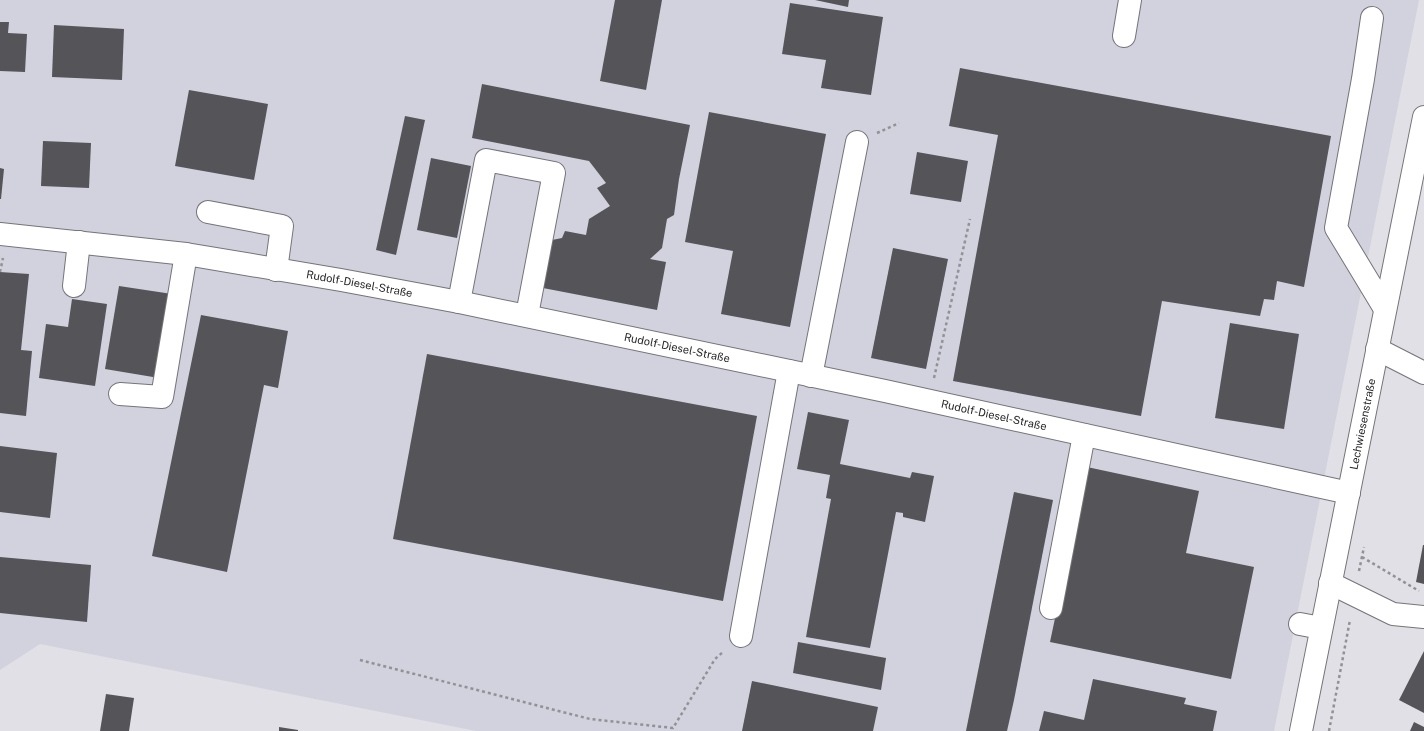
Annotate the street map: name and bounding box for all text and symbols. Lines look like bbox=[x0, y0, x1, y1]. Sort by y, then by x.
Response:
street label: Rudolf-Diesel-Straße bbox=[305, 268, 414, 299]
street label: Rudolf-Diesel-Straße bbox=[623, 331, 731, 364]
street label: Lechwiesenstraße bbox=[1347, 377, 1377, 471]
street label: Rudolf-Diesel-Straße bbox=[940, 398, 1048, 432]

